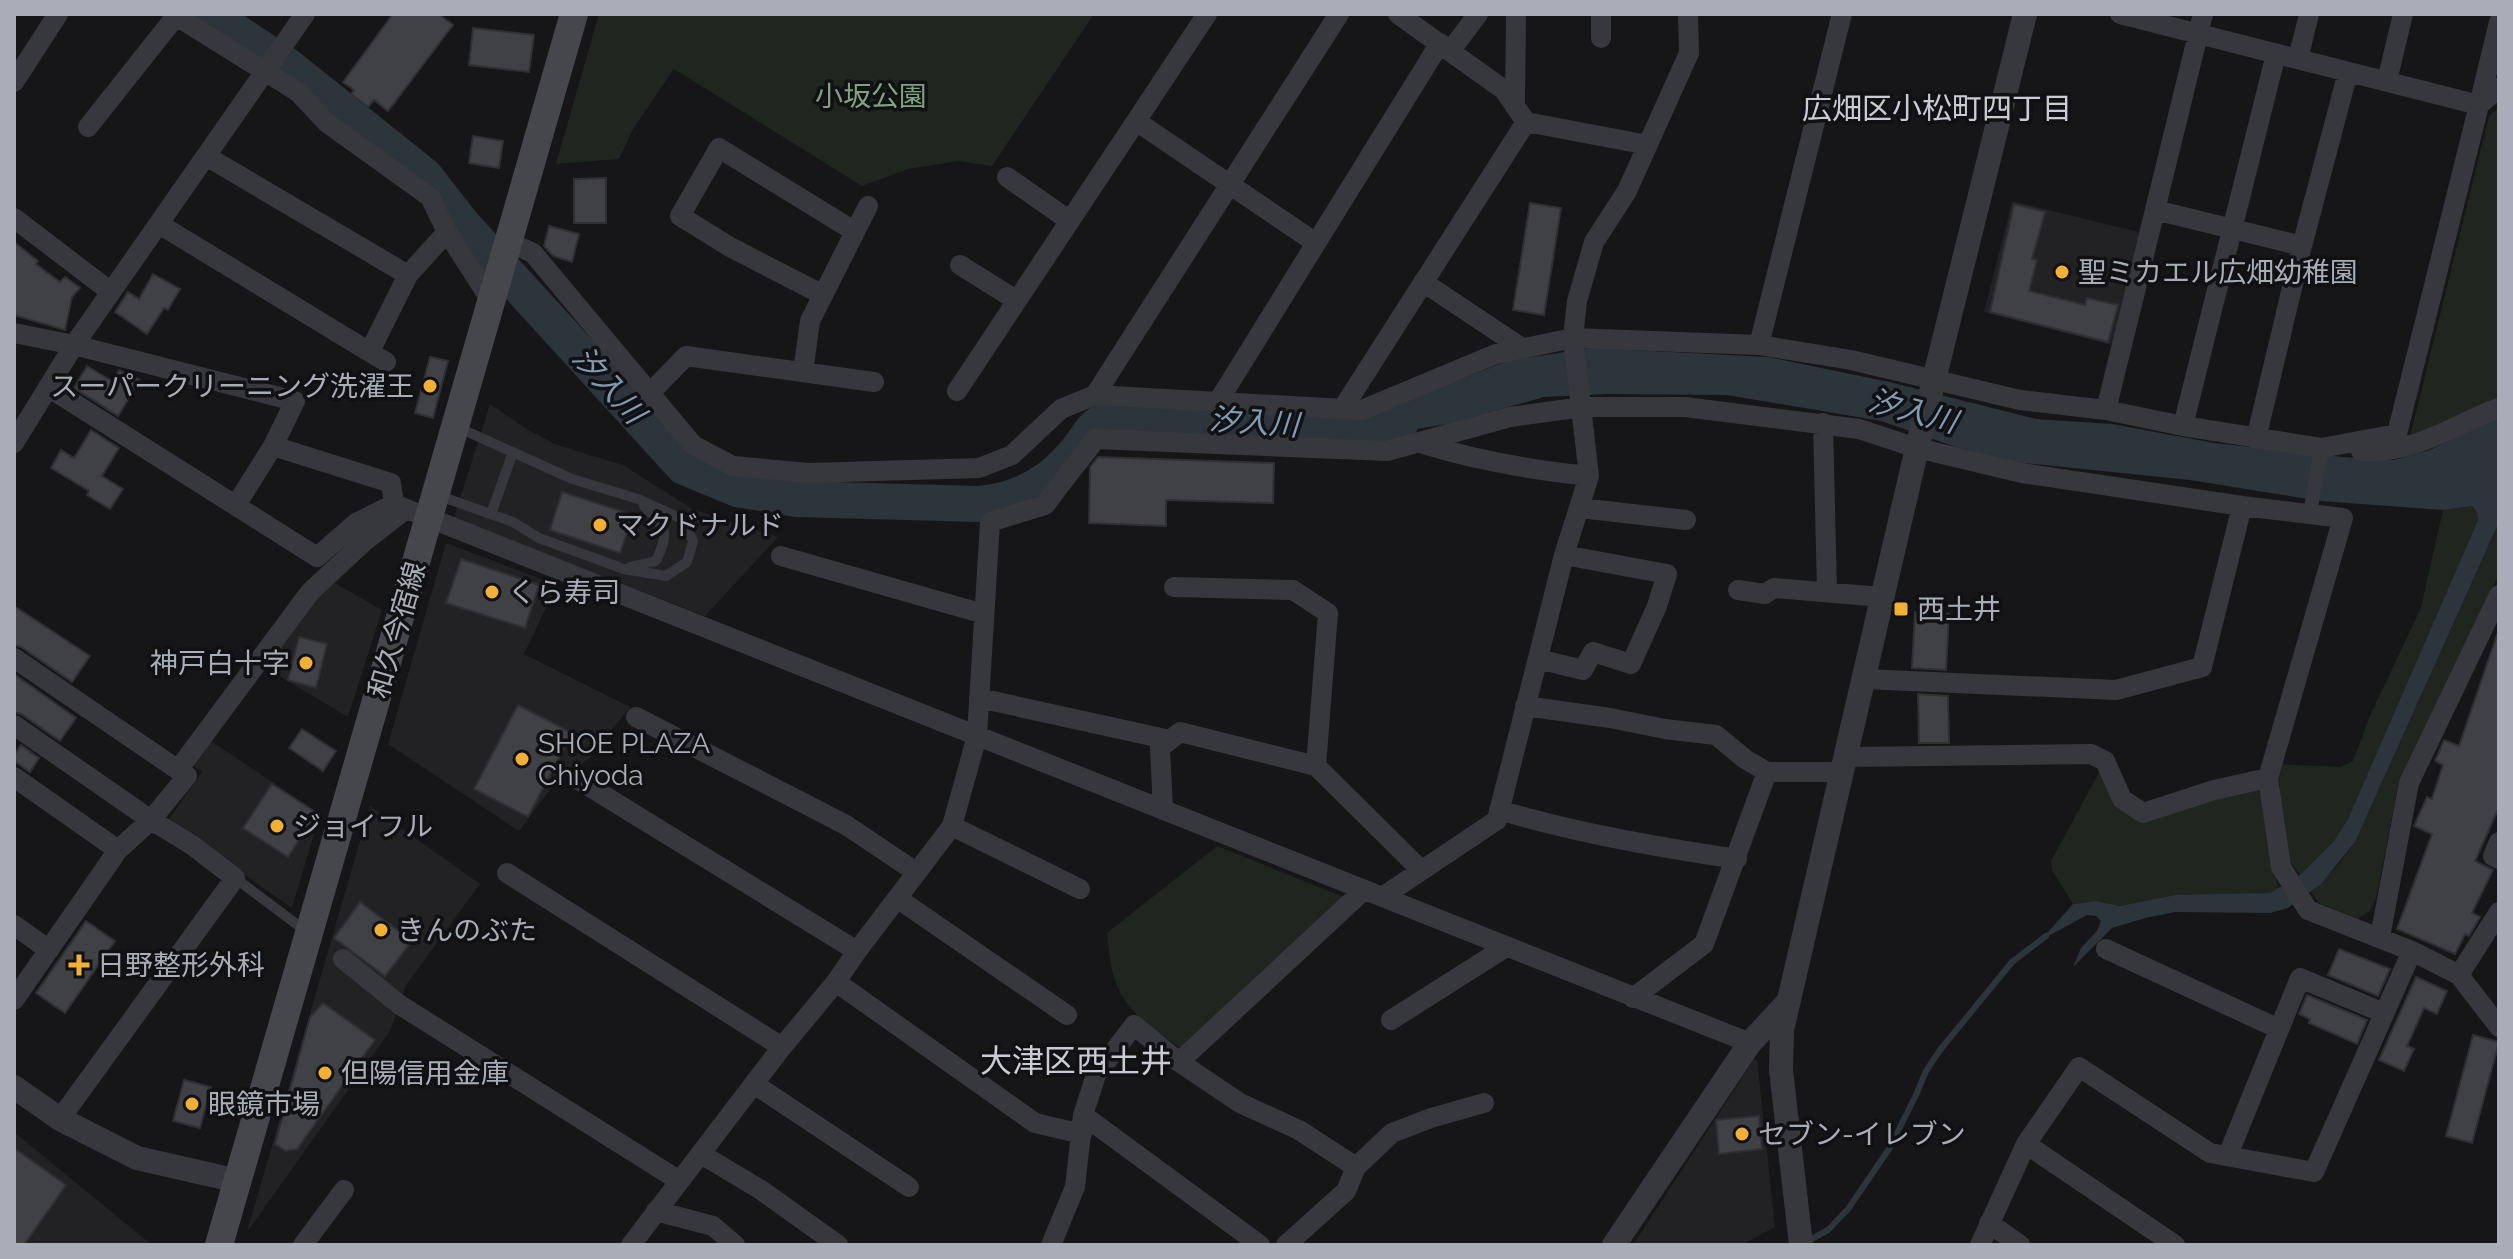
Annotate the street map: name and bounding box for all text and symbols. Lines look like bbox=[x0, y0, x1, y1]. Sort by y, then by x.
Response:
park label: 小坂公園 bbox=[815, 80, 927, 113]
district label: 広畑区小松町四丁目 bbox=[1802, 91, 2072, 126]
place label: 聖ミカエル広畑幼稚園 bbox=[2078, 256, 2358, 289]
marker: 聖ミカエル広畑幼稚園 bbox=[2053, 263, 2071, 281]
water label: 汐入川 bbox=[566, 340, 654, 432]
place label: スーパークリーニング洗濯王 bbox=[50, 370, 414, 403]
marker: スーパークリーニング洗濯王 bbox=[421, 377, 439, 395]
water label: 汐入川 bbox=[1865, 382, 1964, 440]
water label: 汐入川 bbox=[1208, 401, 1303, 443]
place label: マクドナルド bbox=[616, 509, 784, 542]
marker: マクドナルド bbox=[591, 516, 609, 534]
street label: 和久今宿線 bbox=[362, 558, 432, 702]
place label: くら寿司 bbox=[508, 576, 620, 609]
marker: くら寿司 bbox=[483, 583, 501, 601]
place label: 西土井 bbox=[1917, 593, 2001, 626]
marker: 西土井 bbox=[1892, 600, 1910, 618]
place label: 神戸白十字 bbox=[150, 647, 290, 680]
marker: 神戸白十字 bbox=[297, 654, 315, 672]
place label: SHOE PLAZA Chiyoda bbox=[538, 727, 710, 792]
marker: SHOE PLAZA Chiyoda bbox=[513, 750, 531, 768]
place label: ジョイフル bbox=[293, 810, 433, 843]
marker: ジョイフル bbox=[268, 817, 286, 835]
place label: きんのぶた bbox=[397, 914, 537, 947]
marker: きんのぶた bbox=[372, 921, 390, 939]
place label: 日野整形外科 bbox=[97, 949, 265, 982]
marker: 日野整形外科 bbox=[68, 954, 90, 976]
district label: 大津区西土井 bbox=[980, 1042, 1172, 1079]
place label: 但陽信用金庫 bbox=[341, 1057, 509, 1090]
marker: 但陽信用金庫 bbox=[316, 1064, 334, 1082]
place label: 眼鏡市場 bbox=[208, 1088, 320, 1121]
marker: 眼鏡市場 bbox=[183, 1095, 201, 1113]
place label: セブン-イレブン bbox=[1758, 1118, 1966, 1151]
marker: セブン-イレブン bbox=[1733, 1125, 1751, 1143]

